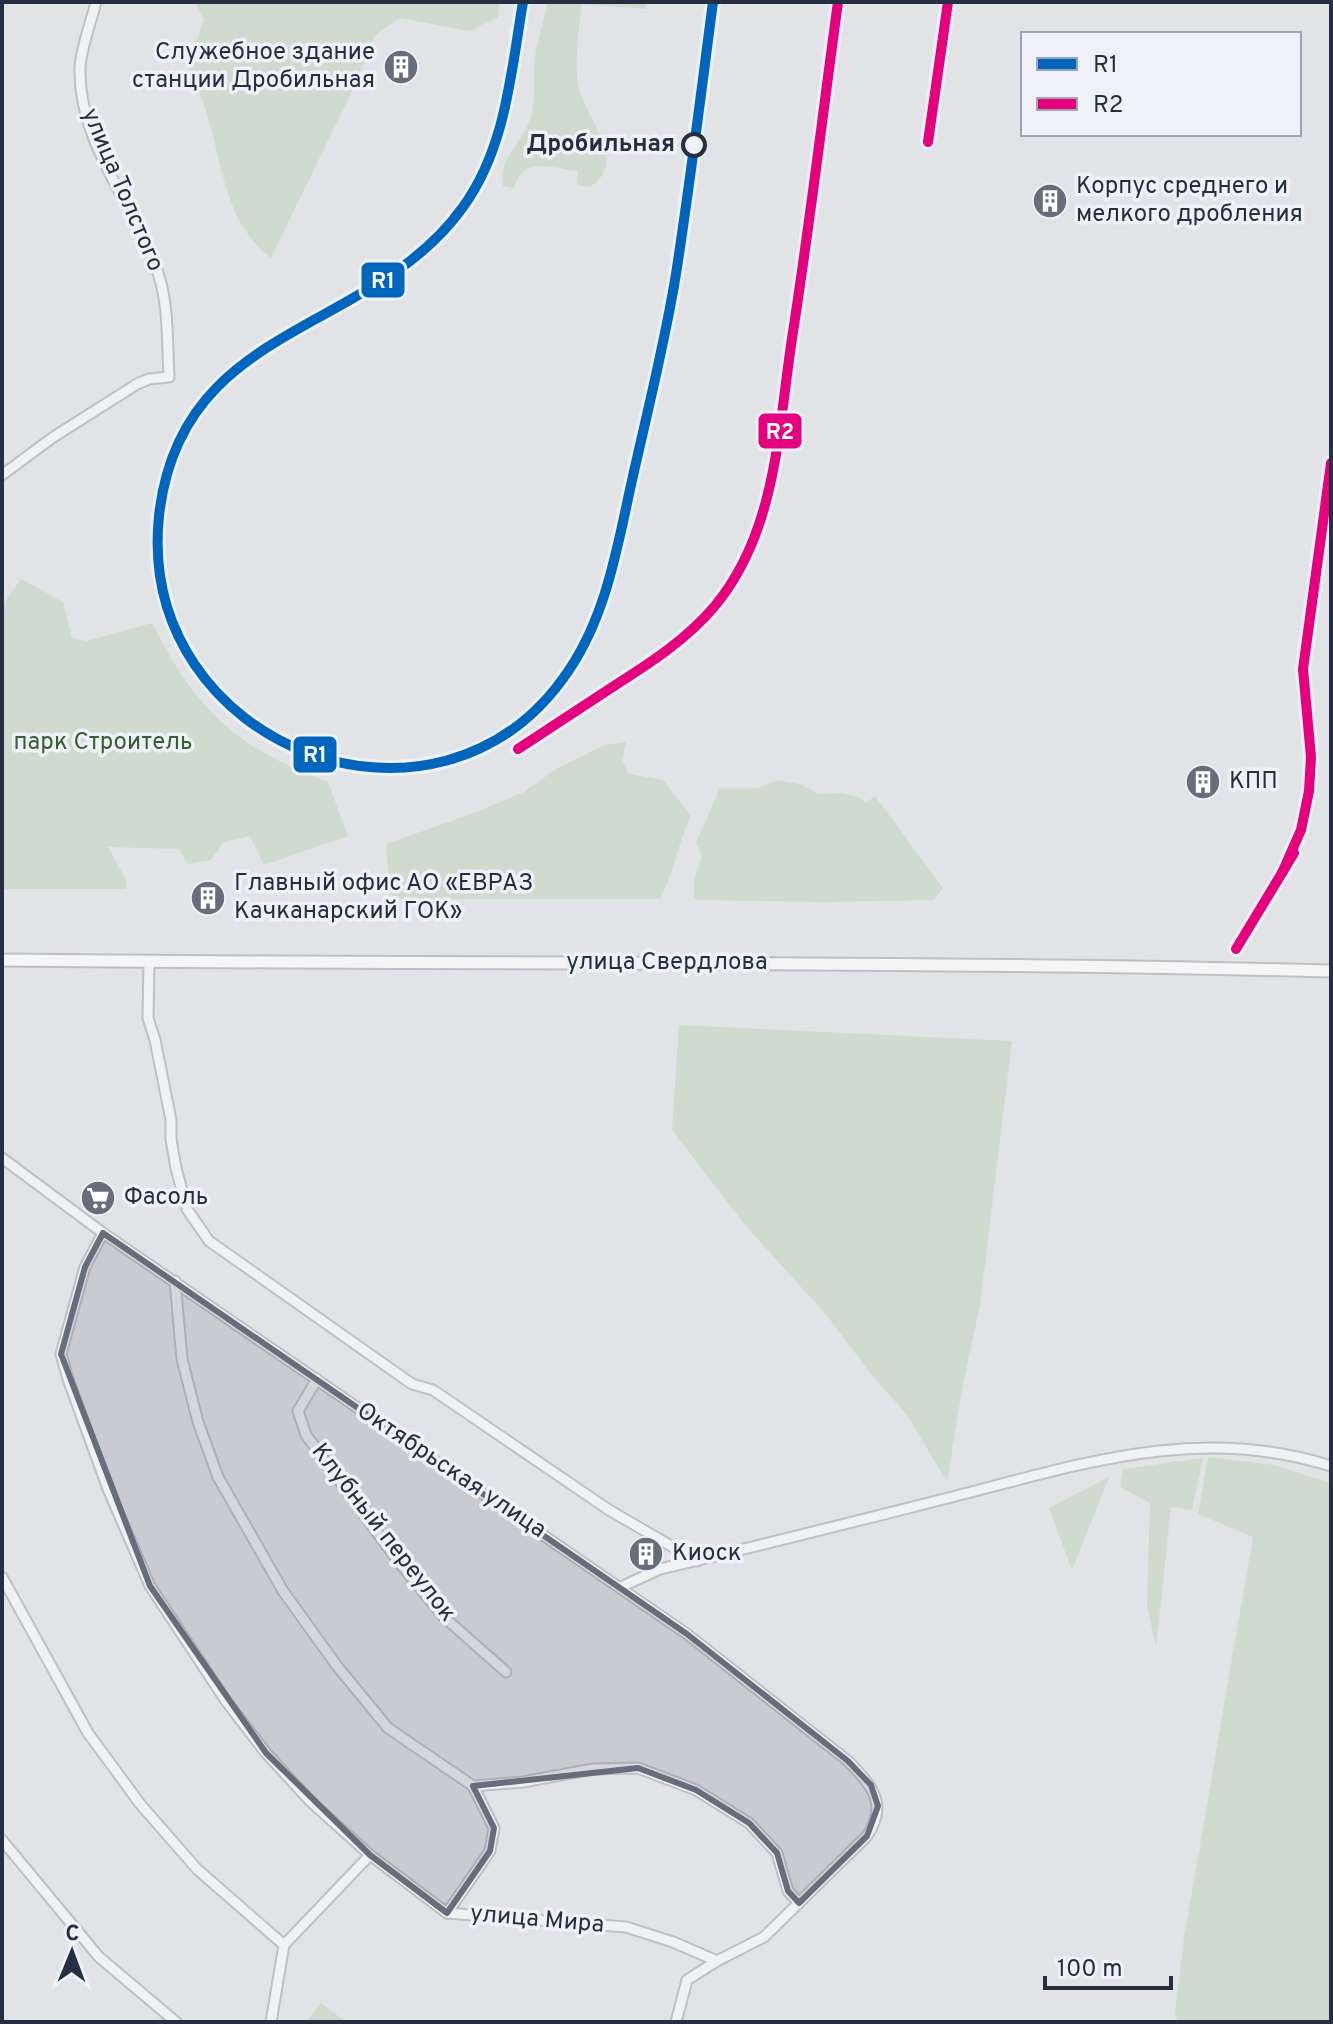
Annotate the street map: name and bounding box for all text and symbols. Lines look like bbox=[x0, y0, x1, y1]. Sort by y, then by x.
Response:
legend bbox=[1021, 32, 1301, 136]
place label: Служебное здание станции Дробильная bbox=[132, 38, 375, 96]
building icon: Служебное здание станции Дробильная bbox=[382, 48, 420, 86]
text: R1 bbox=[1093, 51, 1118, 81]
text: R2 bbox=[1093, 91, 1123, 121]
street label: улица Толстого bbox=[74, 104, 170, 276]
place label: Дробильная bbox=[527, 130, 675, 160]
marker: Дробильная bbox=[682, 133, 706, 157]
place label: Корпус среднего и мелкого дробления bbox=[1076, 172, 1303, 230]
building icon: Корпус среднего и мелкого дробления bbox=[1031, 182, 1069, 220]
line badge: R1 bbox=[360, 261, 406, 299]
text: R1 bbox=[371, 269, 395, 296]
line badge: R2 bbox=[757, 412, 803, 450]
text: R2 bbox=[766, 420, 794, 447]
park label: парк Строитель bbox=[13, 728, 193, 758]
line badge: R1 bbox=[292, 735, 338, 774]
text: R1 bbox=[303, 743, 327, 770]
building icon: КПП bbox=[1184, 763, 1222, 801]
place label: КПП bbox=[1229, 767, 1278, 797]
place label: Главный офис АО «ЕВРАЗ Качканарский ГОК» bbox=[234, 869, 533, 927]
building icon: Главный офис АО «ЕВРАЗ Качканарский ГОК» bbox=[189, 879, 227, 917]
street label: улица Свердлова bbox=[566, 948, 768, 978]
supermarket icon: Фасоль bbox=[79, 1179, 117, 1217]
place label: Фасоль bbox=[124, 1183, 208, 1213]
street label: Октябрьская улица bbox=[350, 1396, 552, 1546]
street label: Клубный переулок bbox=[304, 1438, 462, 1628]
building icon: Киоск bbox=[627, 1535, 665, 1573]
place label: Киоск bbox=[672, 1539, 741, 1569]
street label: улица Мира bbox=[469, 1899, 605, 1941]
north arrow bbox=[32, 1912, 112, 1992]
text: С bbox=[65, 1921, 80, 1948]
scale bar bbox=[1045, 1940, 1171, 1990]
text: 100 m bbox=[1057, 1955, 1123, 1985]

